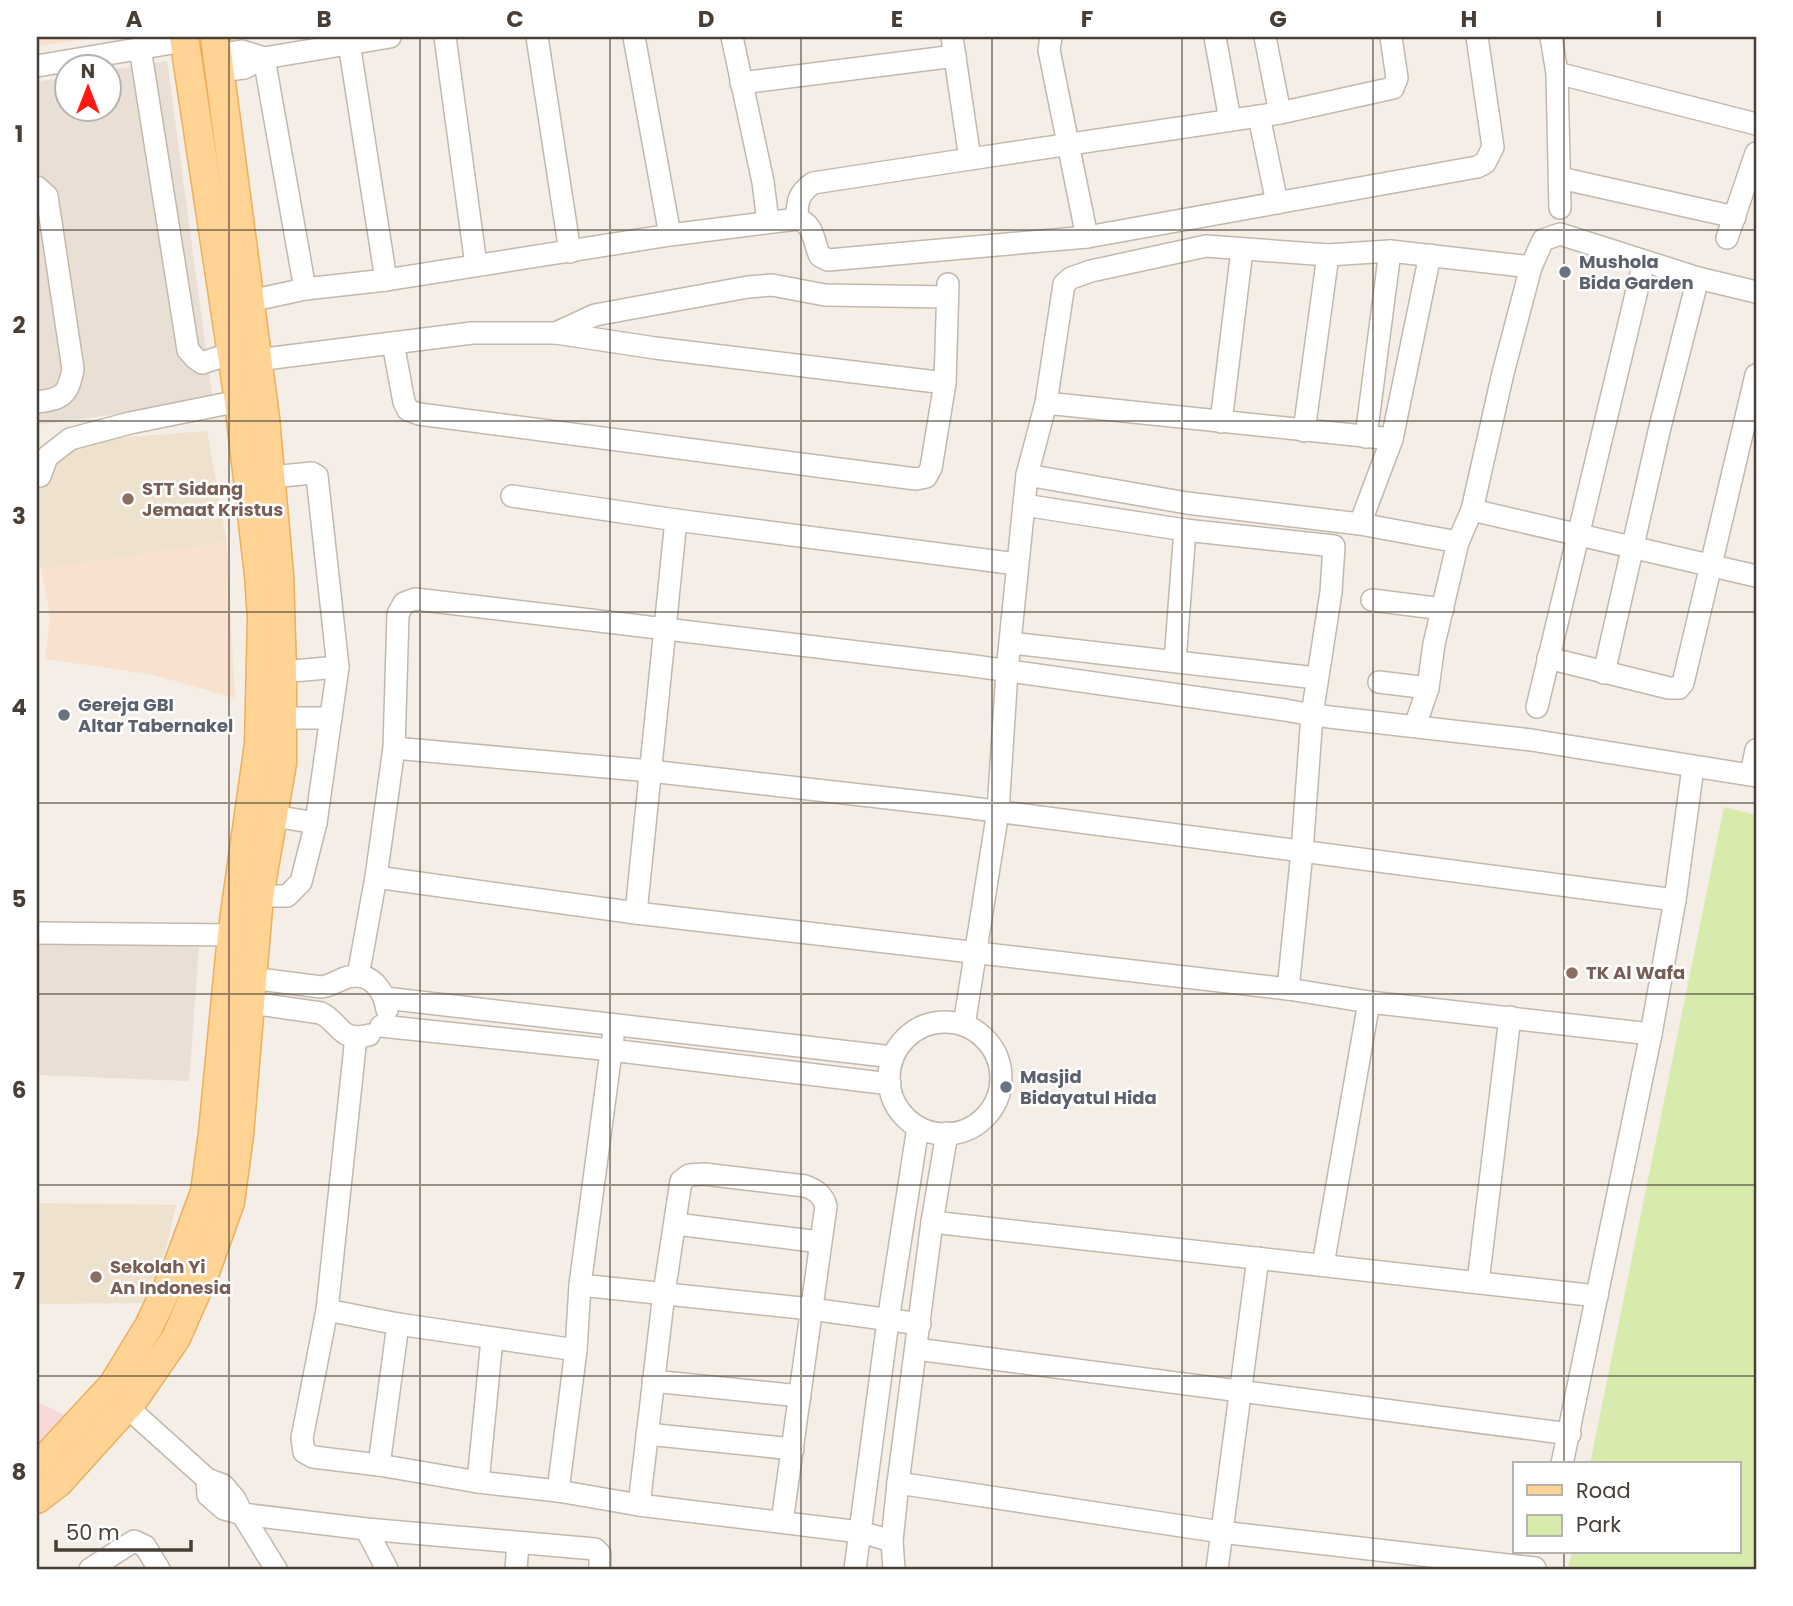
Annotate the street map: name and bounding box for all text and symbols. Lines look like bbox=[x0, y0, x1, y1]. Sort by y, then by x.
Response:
text: A bbox=[126, 3, 143, 35]
text: B bbox=[316, 3, 332, 35]
text: C bbox=[506, 3, 524, 35]
text: D bbox=[698, 3, 714, 35]
text: E bbox=[891, 3, 903, 35]
text: F bbox=[1081, 3, 1093, 35]
text: G bbox=[1269, 3, 1287, 35]
text: H bbox=[1461, 3, 1477, 35]
text: I bbox=[1656, 3, 1662, 35]
north arrow bbox=[52, 52, 122, 122]
text: N bbox=[81, 58, 95, 85]
text: 1 bbox=[15, 118, 23, 150]
place label: Mushola Bida Garden bbox=[1579, 249, 1694, 295]
marker: Mushola Bida Garden bbox=[1557, 264, 1573, 280]
text: 2 bbox=[12, 309, 26, 341]
place label: STT Sidang Jemaat Kristus bbox=[142, 476, 283, 522]
marker: STT Sidang Jemaat Kristus bbox=[120, 491, 136, 507]
text: 3 bbox=[12, 500, 26, 532]
text: 4 bbox=[11, 691, 27, 723]
place label: Gereja GBI Altar Tabernakel bbox=[78, 692, 233, 738]
marker: Gereja GBI Altar Tabernakel bbox=[56, 707, 72, 723]
text: 5 bbox=[12, 883, 26, 915]
place label: TK Al Wafa bbox=[1586, 960, 1685, 985]
marker: TK Al Wafa bbox=[1564, 965, 1580, 981]
place label: Masjid Bidayatul Hida bbox=[1020, 1064, 1157, 1110]
text: 6 bbox=[12, 1074, 26, 1106]
marker: Masjid Bidayatul Hida bbox=[998, 1079, 1014, 1095]
place label: Sekolah Yi An Indonesia bbox=[110, 1254, 231, 1300]
text: 7 bbox=[13, 1265, 25, 1297]
marker: Sekolah Yi An Indonesia bbox=[88, 1269, 104, 1285]
text: 8 bbox=[12, 1456, 26, 1488]
legend bbox=[1513, 1462, 1741, 1554]
text: Road bbox=[1576, 1476, 1631, 1505]
scale bar bbox=[56, 1508, 191, 1552]
text: Park bbox=[1576, 1510, 1621, 1539]
text: 50 m bbox=[66, 1518, 120, 1547]

